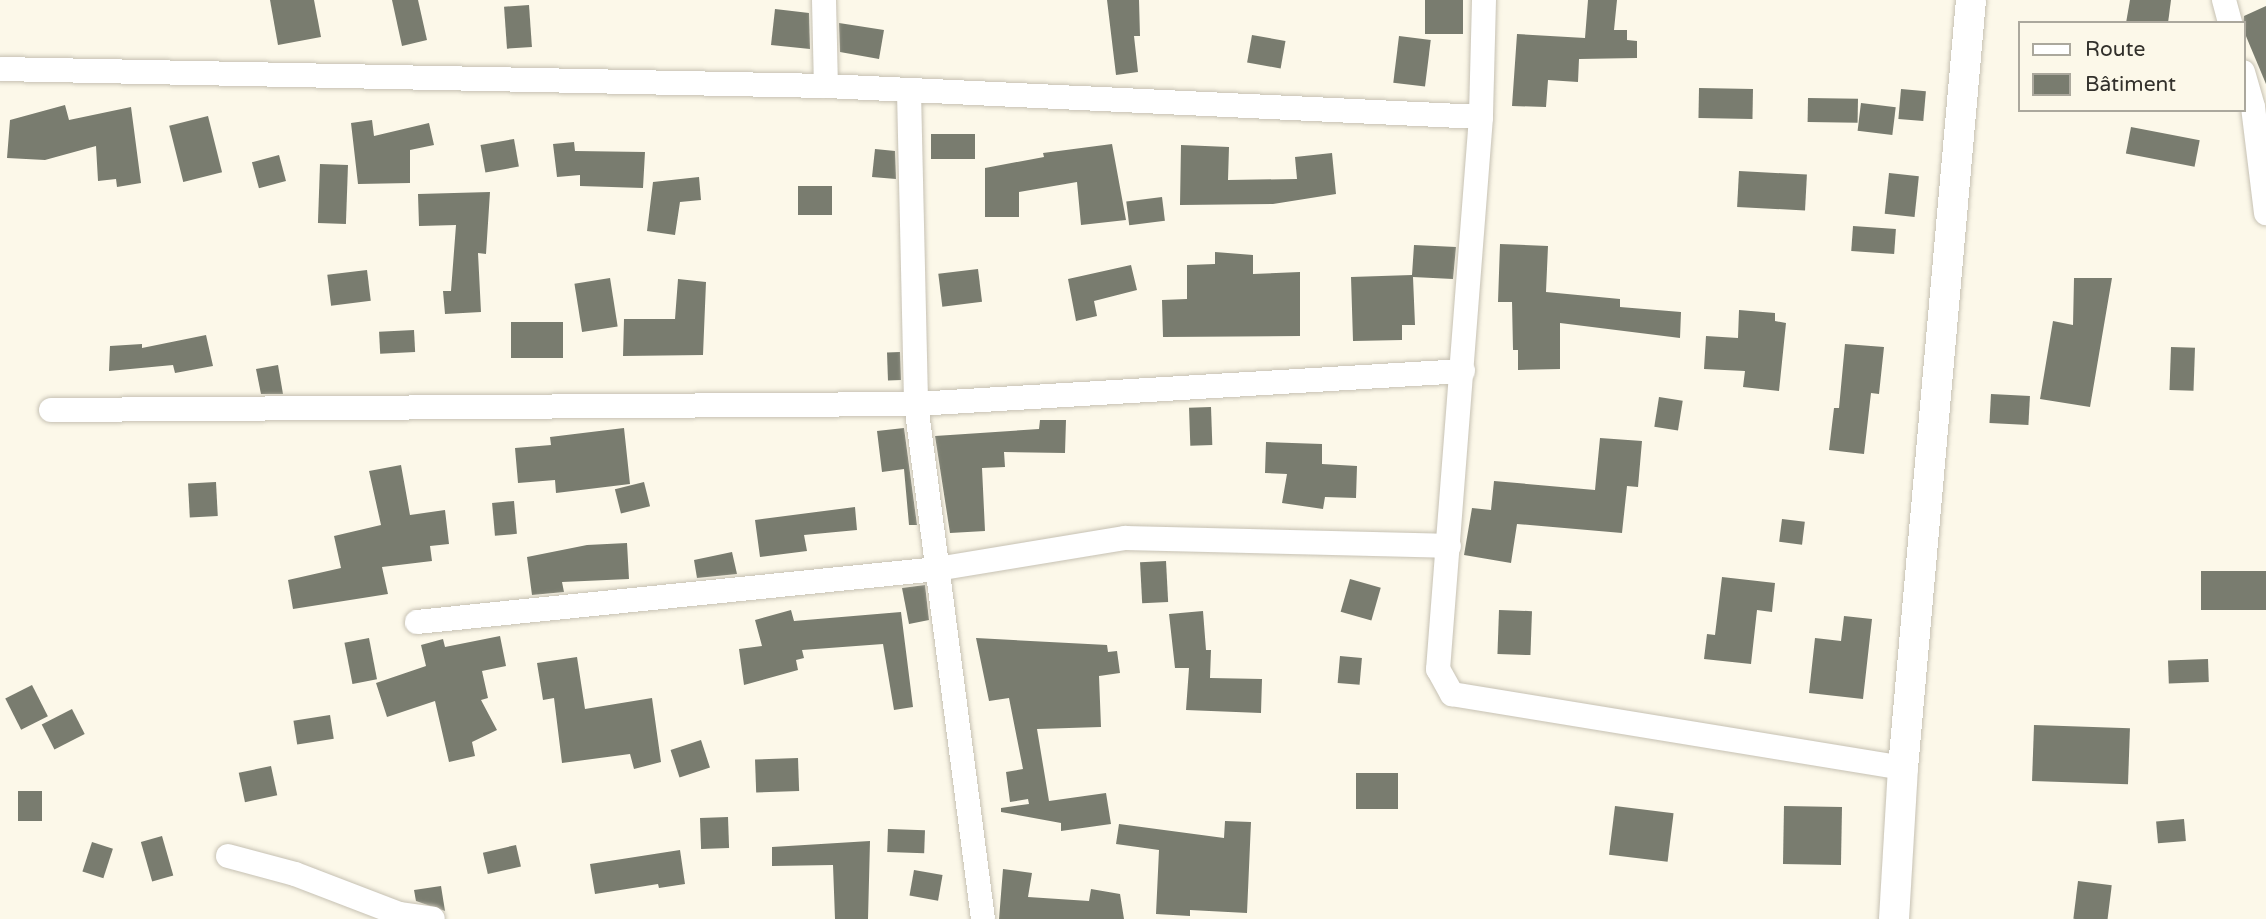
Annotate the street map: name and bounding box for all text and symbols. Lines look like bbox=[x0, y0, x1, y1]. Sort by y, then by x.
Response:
legend bbox=[2018, 21, 2245, 112]
text: Route bbox=[2085, 37, 2145, 62]
text: Bâtiment bbox=[2085, 72, 2176, 97]

